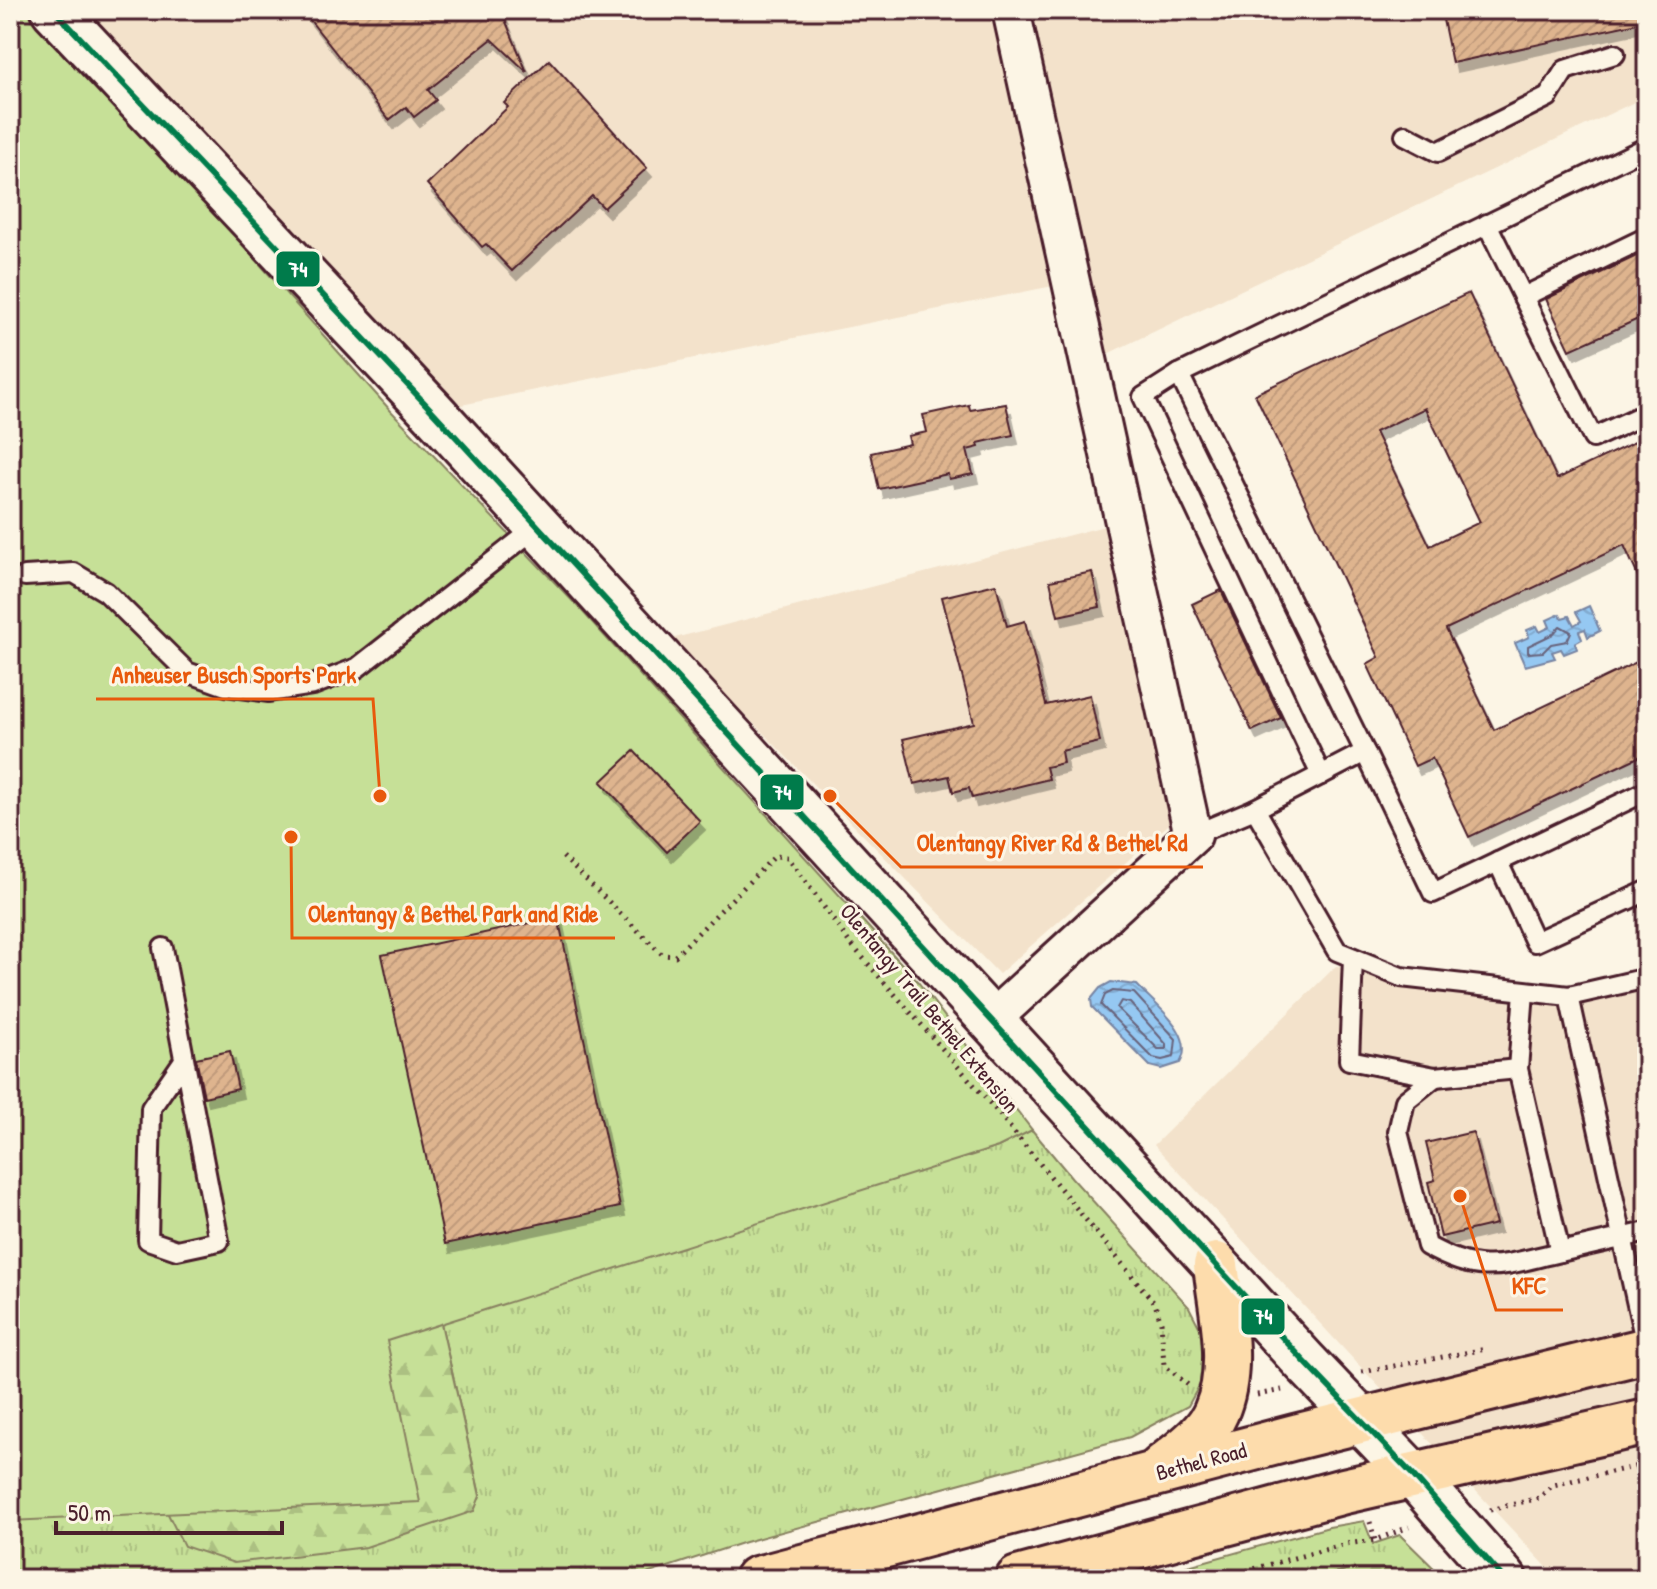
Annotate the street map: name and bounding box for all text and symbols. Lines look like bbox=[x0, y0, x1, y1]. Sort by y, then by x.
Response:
line badge: 74 bbox=[275, 250, 321, 288]
text: 74 bbox=[287, 254, 308, 284]
callout: Anheuser Busch Sports Park bbox=[96, 651, 373, 699]
text: Anheuser Busch Sports Park bbox=[112, 658, 356, 691]
line badge: 74 bbox=[759, 773, 805, 811]
text: 74 bbox=[771, 777, 792, 807]
callout: Olentangy River Rd & Bethel Rd bbox=[901, 819, 1203, 867]
text: Olentangy River Rd & Bethel Rd bbox=[917, 826, 1188, 859]
callout: Olentangy & Bethel Park and Ride bbox=[292, 890, 615, 938]
text: Olentangy & Bethel Park and Ride bbox=[308, 897, 599, 930]
street label: Olentangy Trail Bethel Extension bbox=[833, 897, 1027, 1119]
callout: KFC bbox=[1496, 1262, 1563, 1310]
text: KFC bbox=[1512, 1269, 1546, 1301]
line badge: 74 bbox=[1240, 1297, 1286, 1336]
text: 74 bbox=[1252, 1301, 1273, 1331]
street label: Bethel Road bbox=[1152, 1434, 1250, 1487]
scale bar bbox=[56, 1485, 282, 1535]
text: 50 m bbox=[68, 1496, 111, 1528]

